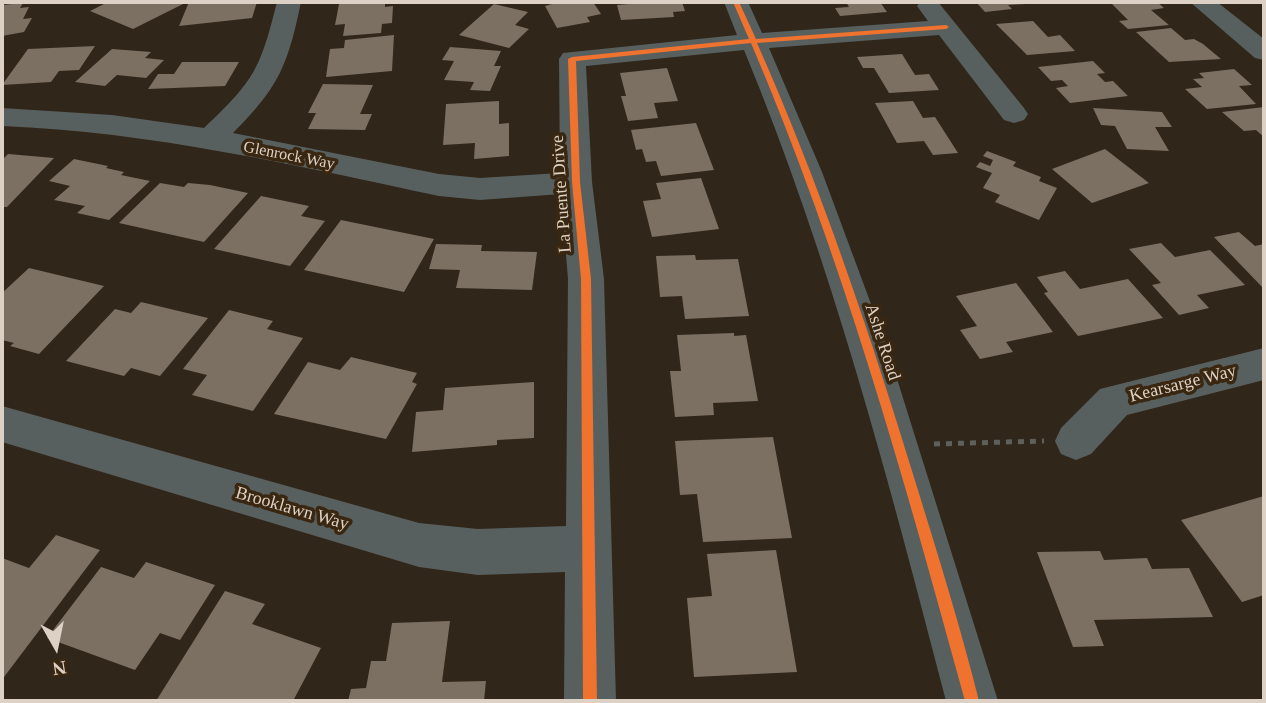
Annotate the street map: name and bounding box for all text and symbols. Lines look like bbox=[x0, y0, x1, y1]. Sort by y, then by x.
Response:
street label: La Puente Drive bbox=[547, 134, 577, 254]
street label: Glenrock Way bbox=[242, 138, 336, 174]
street label: Ashe Road bbox=[859, 301, 905, 383]
street label: Kearsarge Way bbox=[1127, 360, 1239, 408]
street label: Brooklawn Way bbox=[233, 482, 351, 536]
north arrow bbox=[21, 612, 91, 682]
text: N bbox=[51, 657, 68, 680]

